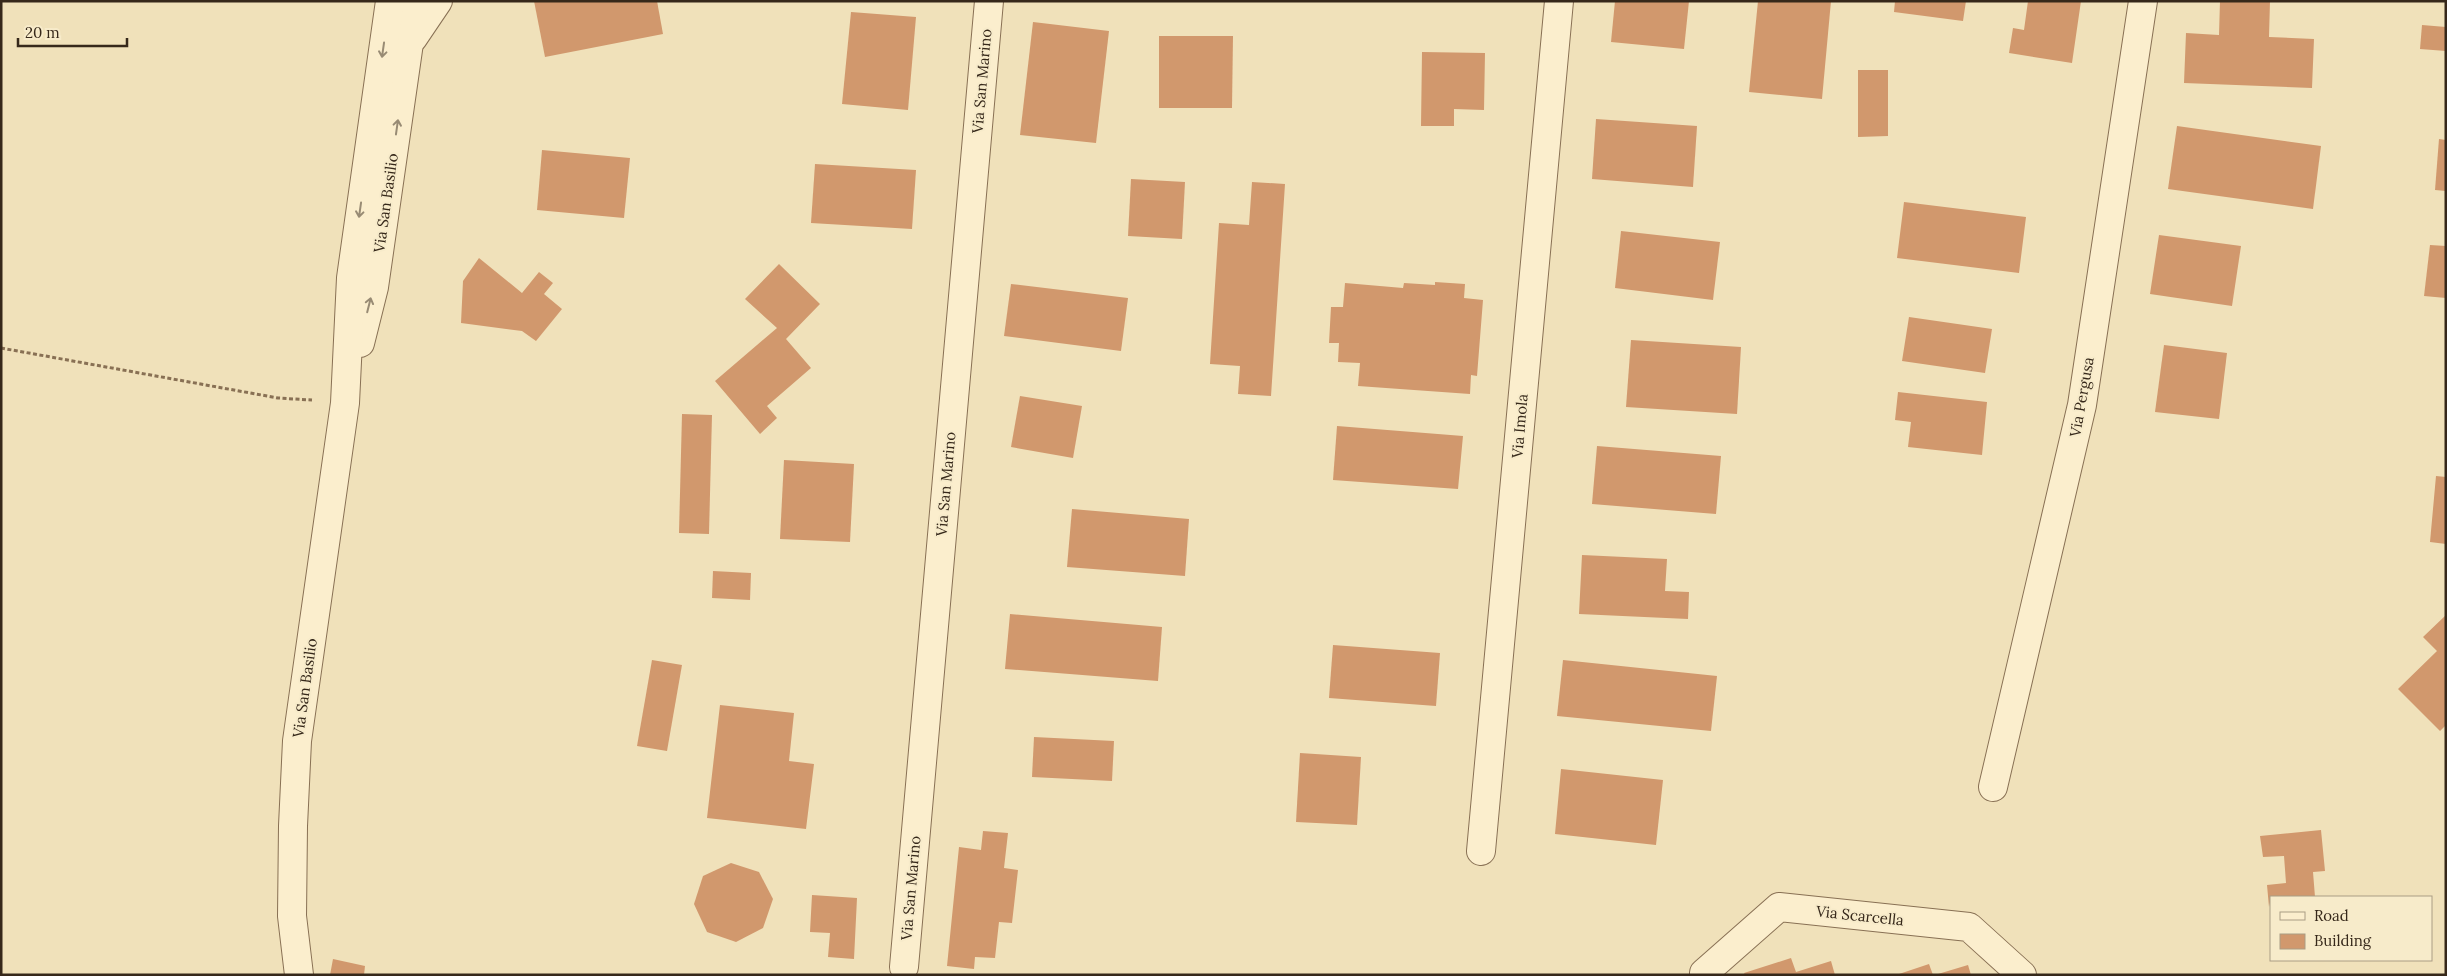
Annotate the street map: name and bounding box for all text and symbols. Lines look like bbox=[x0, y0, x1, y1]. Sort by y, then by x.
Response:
scale bar bbox=[18, 15, 126, 47]
text: 20 m bbox=[25, 23, 60, 42]
street label: Via San Marino bbox=[967, 28, 996, 135]
one-way arrow bbox=[378, 41, 388, 57]
one-way arrow bbox=[392, 119, 402, 135]
street label: Via San Basilio bbox=[369, 152, 402, 255]
one-way arrow bbox=[355, 202, 365, 218]
one-way arrow bbox=[365, 297, 374, 313]
street label: Via Pergusa bbox=[2065, 355, 2098, 439]
street label: Via Imola bbox=[1507, 393, 1532, 460]
street label: Via San Marino bbox=[931, 431, 960, 538]
street label: Via San Basilio bbox=[288, 637, 321, 740]
street label: Via San Marino bbox=[896, 835, 925, 942]
legend bbox=[2270, 896, 2432, 961]
street label: Via Scarcella bbox=[1814, 901, 1905, 930]
text: Road bbox=[2314, 906, 2349, 925]
text: Building bbox=[2314, 931, 2372, 950]

